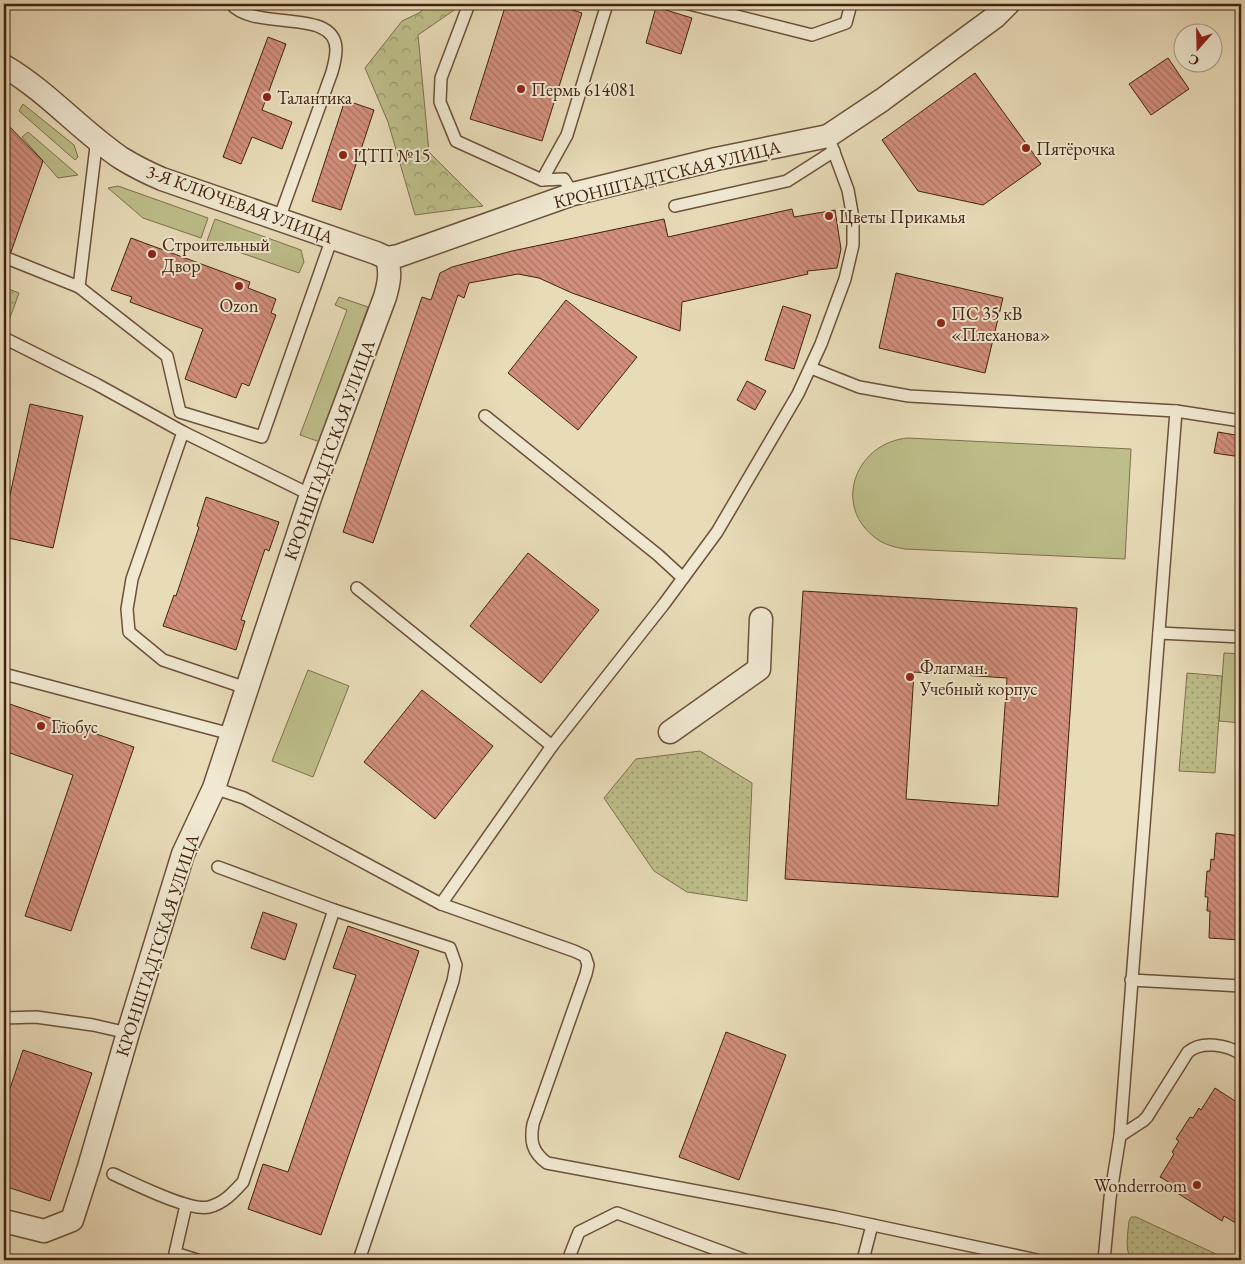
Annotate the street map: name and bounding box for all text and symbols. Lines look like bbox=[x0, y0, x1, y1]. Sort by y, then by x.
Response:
north arrow bbox=[1172, 22, 1222, 72]
text: С bbox=[1186, 50, 1201, 70]
place label: Пермь 614081 bbox=[531, 78, 636, 101]
marker: Пермь 614081 bbox=[515, 83, 527, 95]
place label: Талантика bbox=[277, 86, 353, 109]
marker: Талантика bbox=[261, 91, 273, 103]
street label: КРОНШТАДТСКАЯ УЛИЦА bbox=[551, 135, 783, 213]
place label: Пятёрочка bbox=[1036, 137, 1116, 160]
marker: Пятёрочка bbox=[1020, 142, 1032, 154]
place label: ЦТП №15 bbox=[353, 144, 430, 167]
marker: ЦТП №15 bbox=[337, 149, 349, 161]
street label: 3-Я КЛЮЧЕВАЯ УЛИЦА bbox=[143, 159, 337, 249]
place label: Цветы Прикамья bbox=[839, 205, 965, 228]
marker: Цветы Прикамья bbox=[823, 210, 835, 222]
place label: Строительный Двор bbox=[162, 233, 270, 277]
marker: Строительный Двор bbox=[146, 248, 158, 260]
marker: Ozon bbox=[233, 280, 245, 292]
place label: Ozon bbox=[220, 294, 259, 317]
place label: ПС 35 кВ «Плеханова» bbox=[951, 302, 1051, 346]
marker: ПС 35 кВ «Плеханова» bbox=[935, 317, 947, 329]
street label: КРОНШТАДТСКАЯ УЛИЦА bbox=[278, 336, 380, 563]
place label: Флагман. Учебный корпус bbox=[919, 656, 1038, 700]
marker: Флагман. Учебный корпус bbox=[904, 671, 916, 683]
place label: Глобус bbox=[51, 715, 98, 738]
marker: Глобус bbox=[35, 720, 47, 732]
street label: КРОНШТАДТСКАЯ УЛИЦА bbox=[110, 830, 204, 1059]
place label: Wonderroom bbox=[1094, 1174, 1187, 1197]
marker: Wonderroom bbox=[1191, 1179, 1203, 1191]

